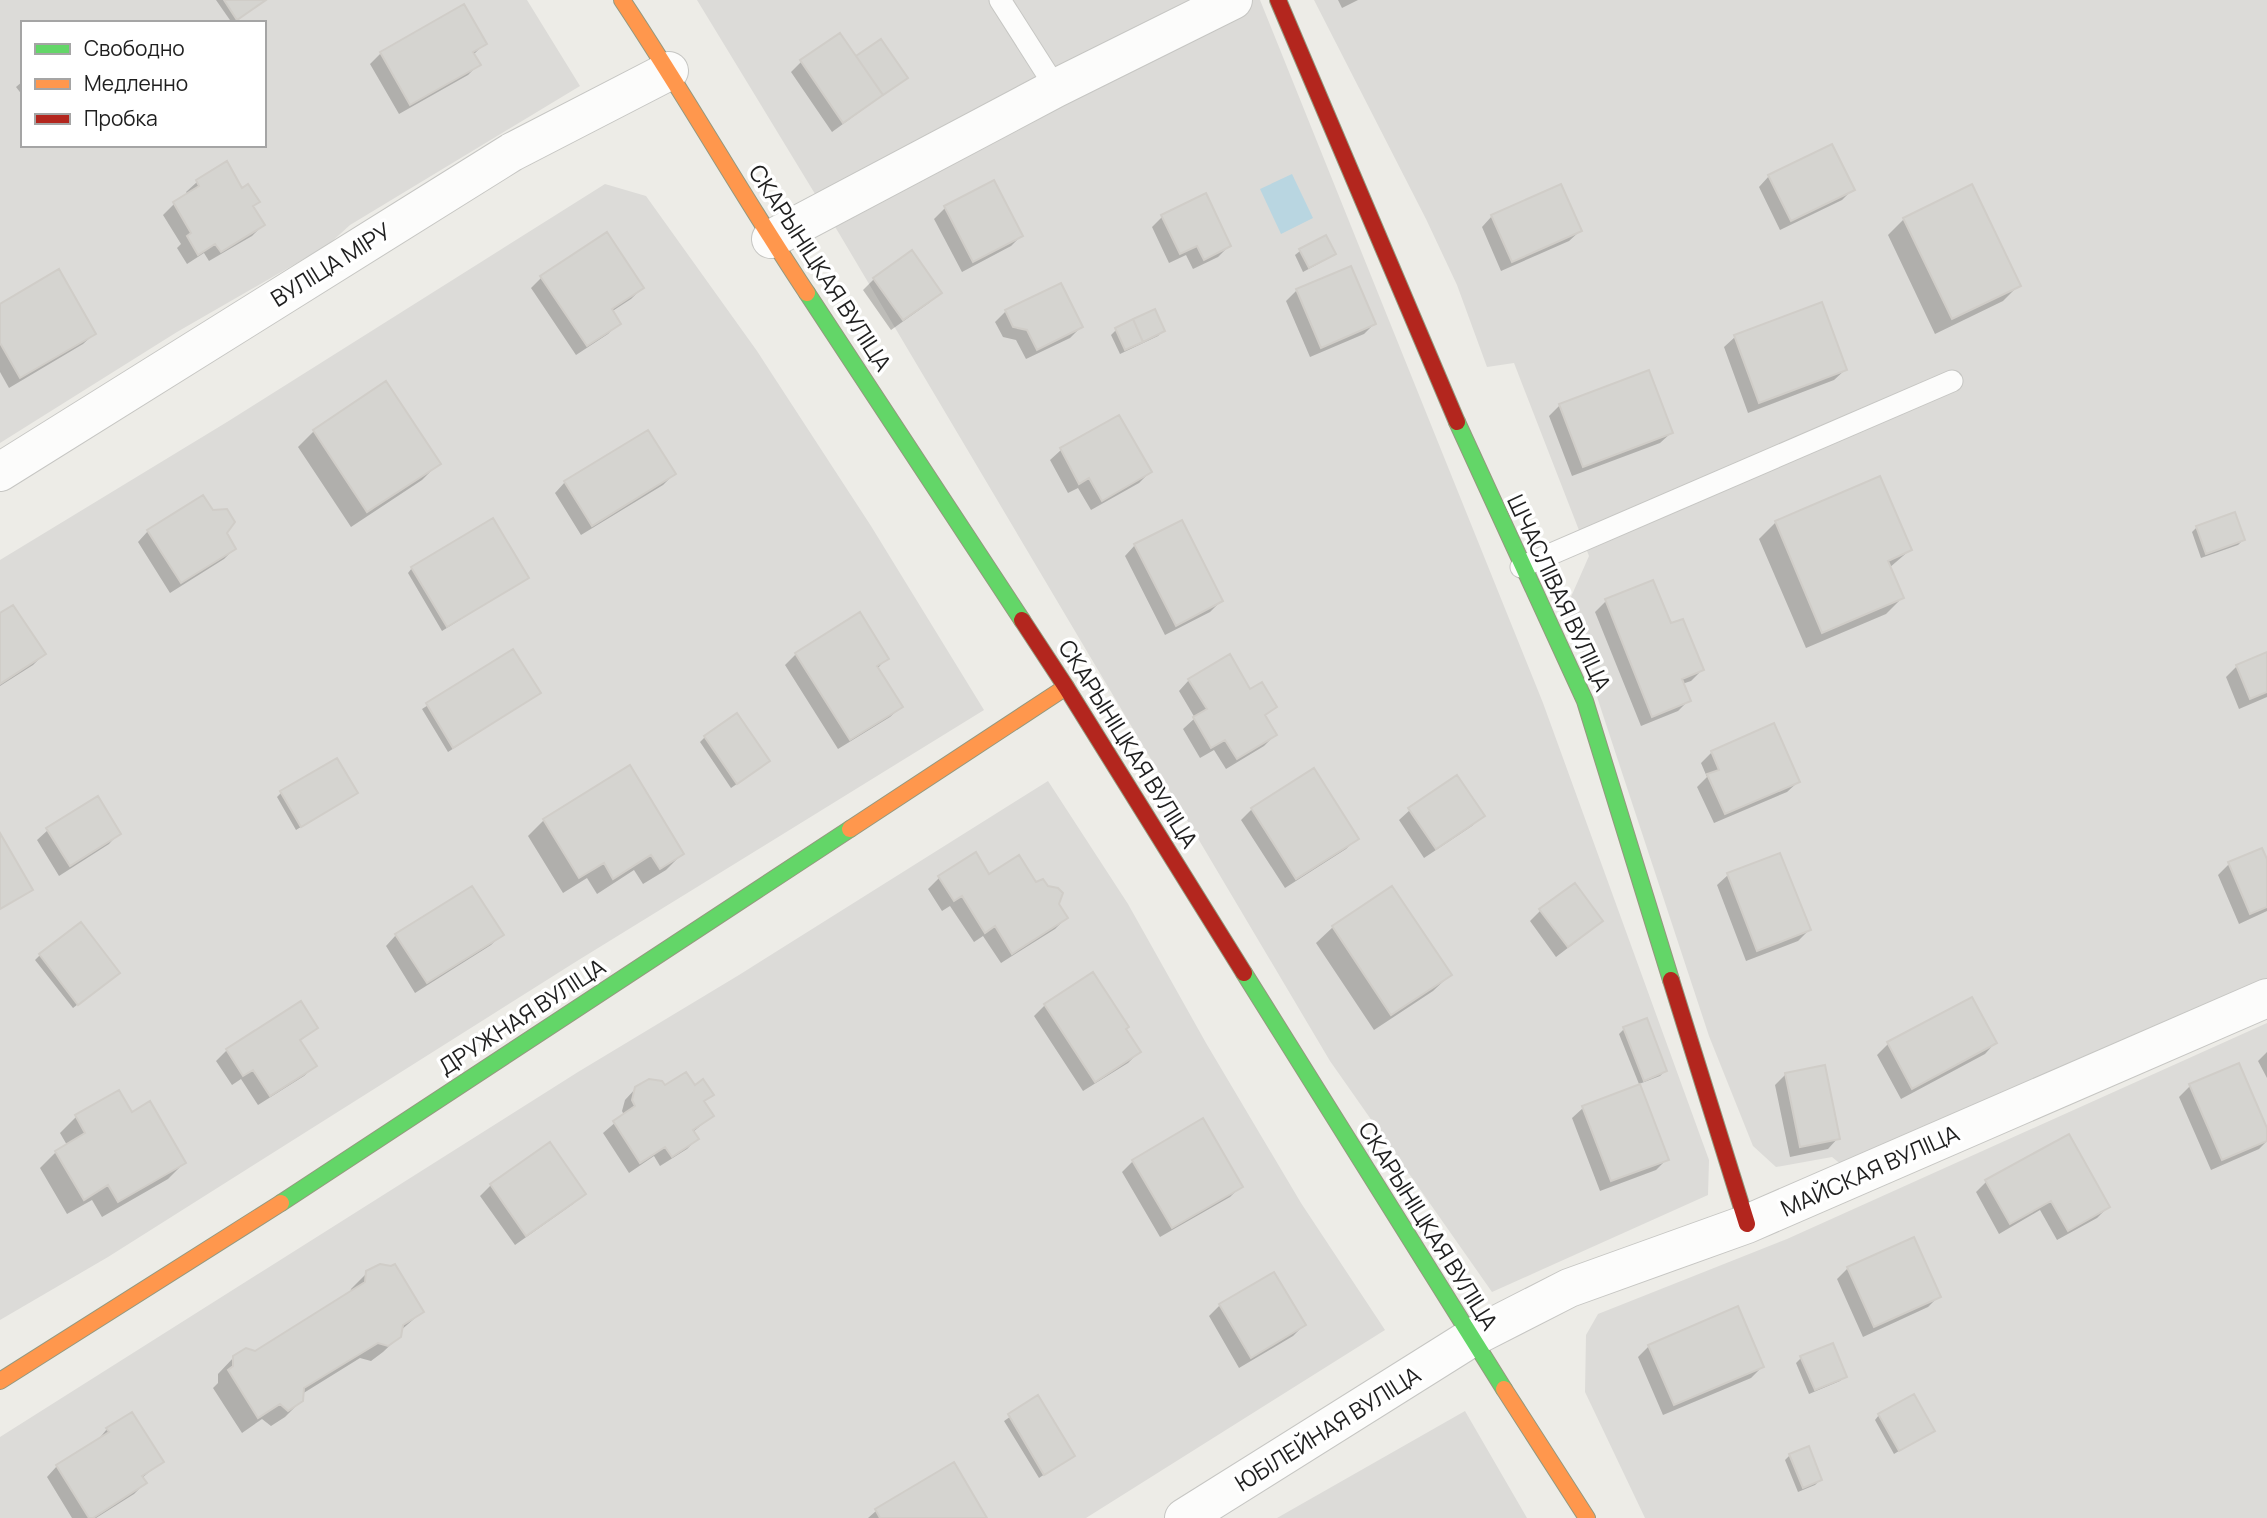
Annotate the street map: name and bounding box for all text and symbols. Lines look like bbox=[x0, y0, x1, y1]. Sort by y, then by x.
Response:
legend bbox=[21, 21, 266, 147]
text: Свободно bbox=[84, 34, 185, 62]
text: Медленно bbox=[84, 69, 188, 97]
text: Пробка bbox=[84, 104, 158, 132]
street label: СКАРЫНІЦКАЯ ВУЛІЦА bbox=[742, 158, 900, 377]
street label: ВУЛІЦА МІРУ bbox=[264, 215, 397, 314]
street label: ШЧАСЛІВАЯ ВУЛІЦА bbox=[1500, 489, 1620, 697]
street label: СКАРЫНІЦКАЯ ВУЛІЦА bbox=[1052, 633, 1206, 854]
street label: ДРУЖНАЯ ВУЛІЦА bbox=[432, 950, 612, 1082]
street label: СКАРЫНІЦКАЯ ВУЛІЦА bbox=[1352, 1115, 1506, 1336]
street label: МАЙСКАЯ ВУЛІЦА bbox=[1775, 1116, 1964, 1224]
street label: ЮБІЛЕЙНАЯ ВУЛІЦА bbox=[1229, 1358, 1427, 1498]

